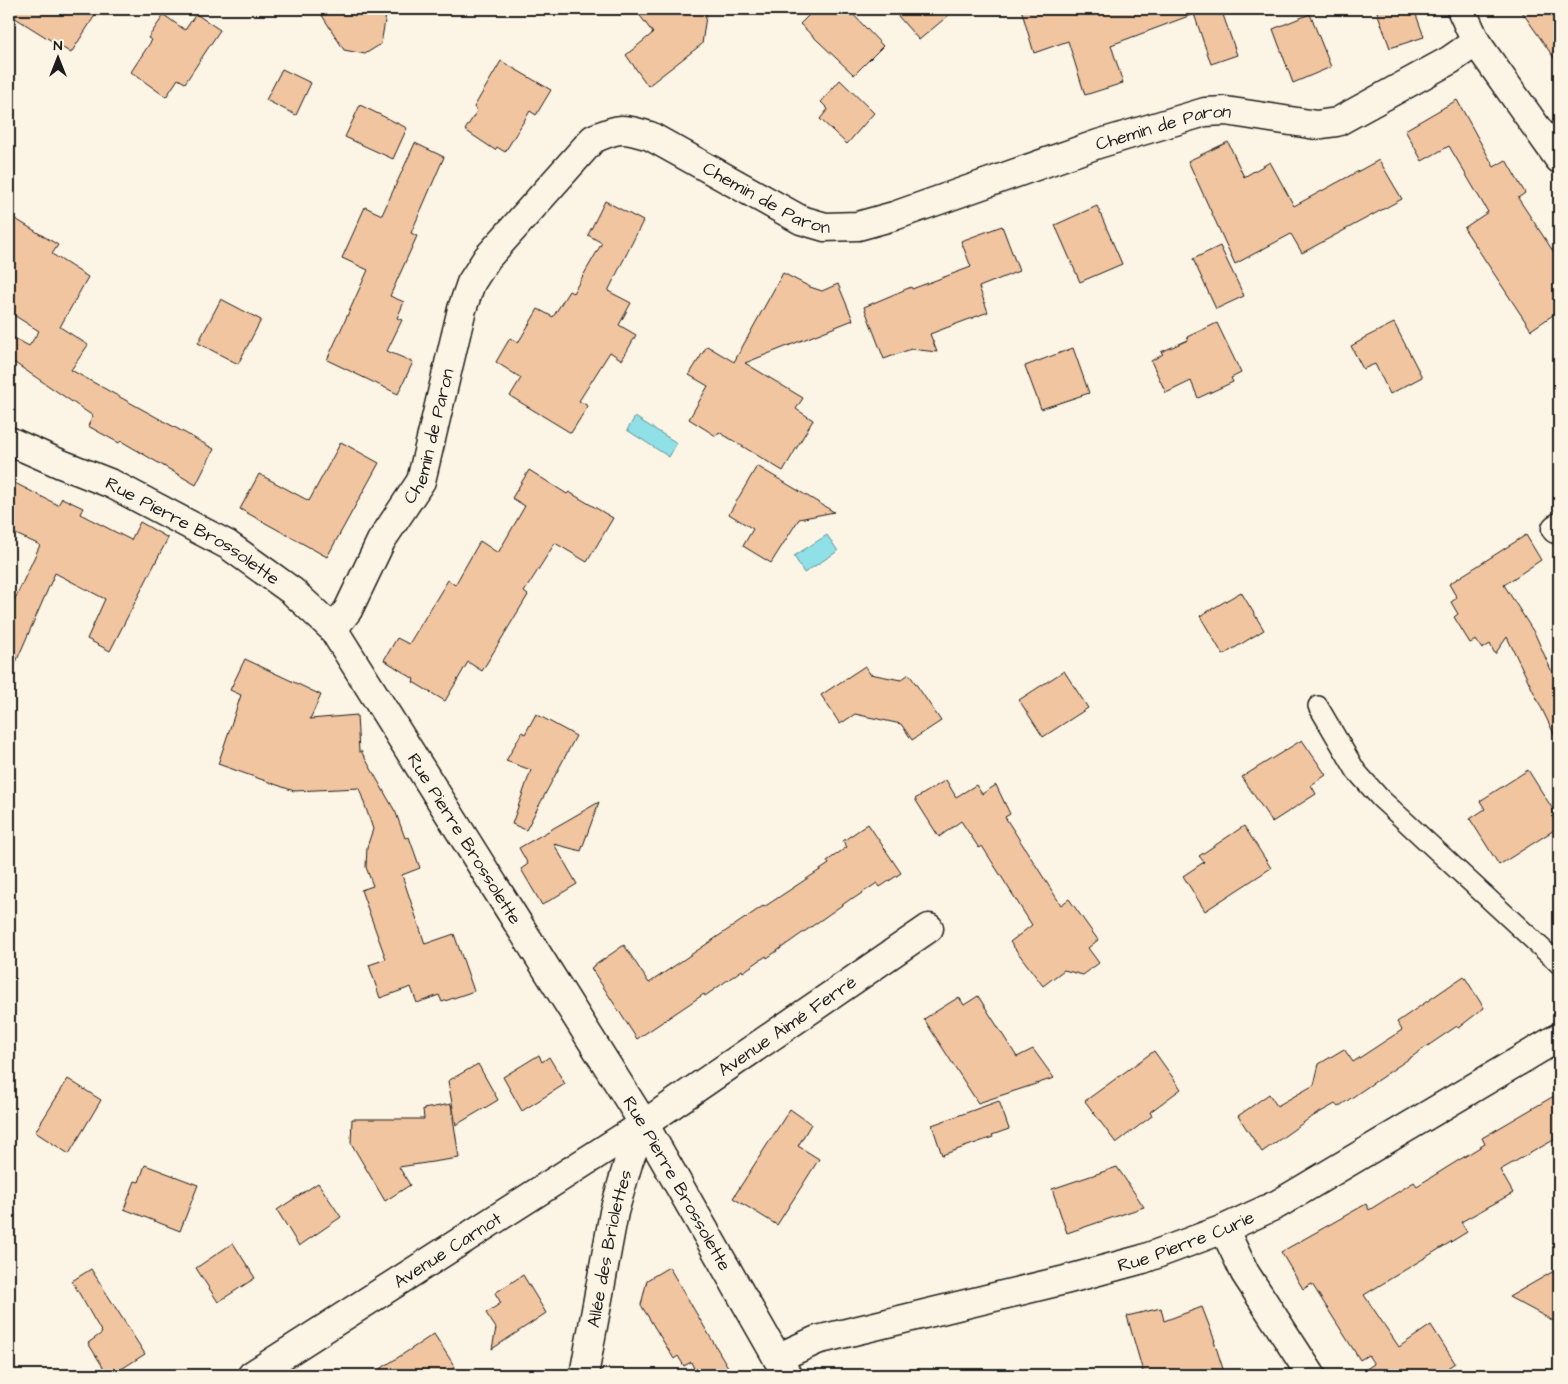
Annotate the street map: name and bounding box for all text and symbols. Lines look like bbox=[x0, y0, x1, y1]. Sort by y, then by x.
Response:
north arrow bbox=[32, 32, 82, 82]
text: N bbox=[54, 36, 63, 56]
street label: Chemin de Paron bbox=[1093, 99, 1233, 157]
street label: Chemin de Paron bbox=[698, 156, 830, 240]
street label: Chemin de Paron bbox=[397, 366, 460, 509]
street label: Rue Pierre Brossolette bbox=[101, 471, 285, 591]
street label: Rue Pierre Brossolette bbox=[401, 749, 528, 929]
street label: Avenue Aimé Ferré bbox=[713, 970, 862, 1083]
street label: Rue Pierre Brossolette bbox=[617, 1091, 737, 1276]
street label: Allée des Briolettes bbox=[581, 1167, 639, 1330]
street label: Rue Pierre Curie bbox=[1115, 1205, 1259, 1278]
street label: Avenue Carnot bbox=[389, 1206, 507, 1294]

